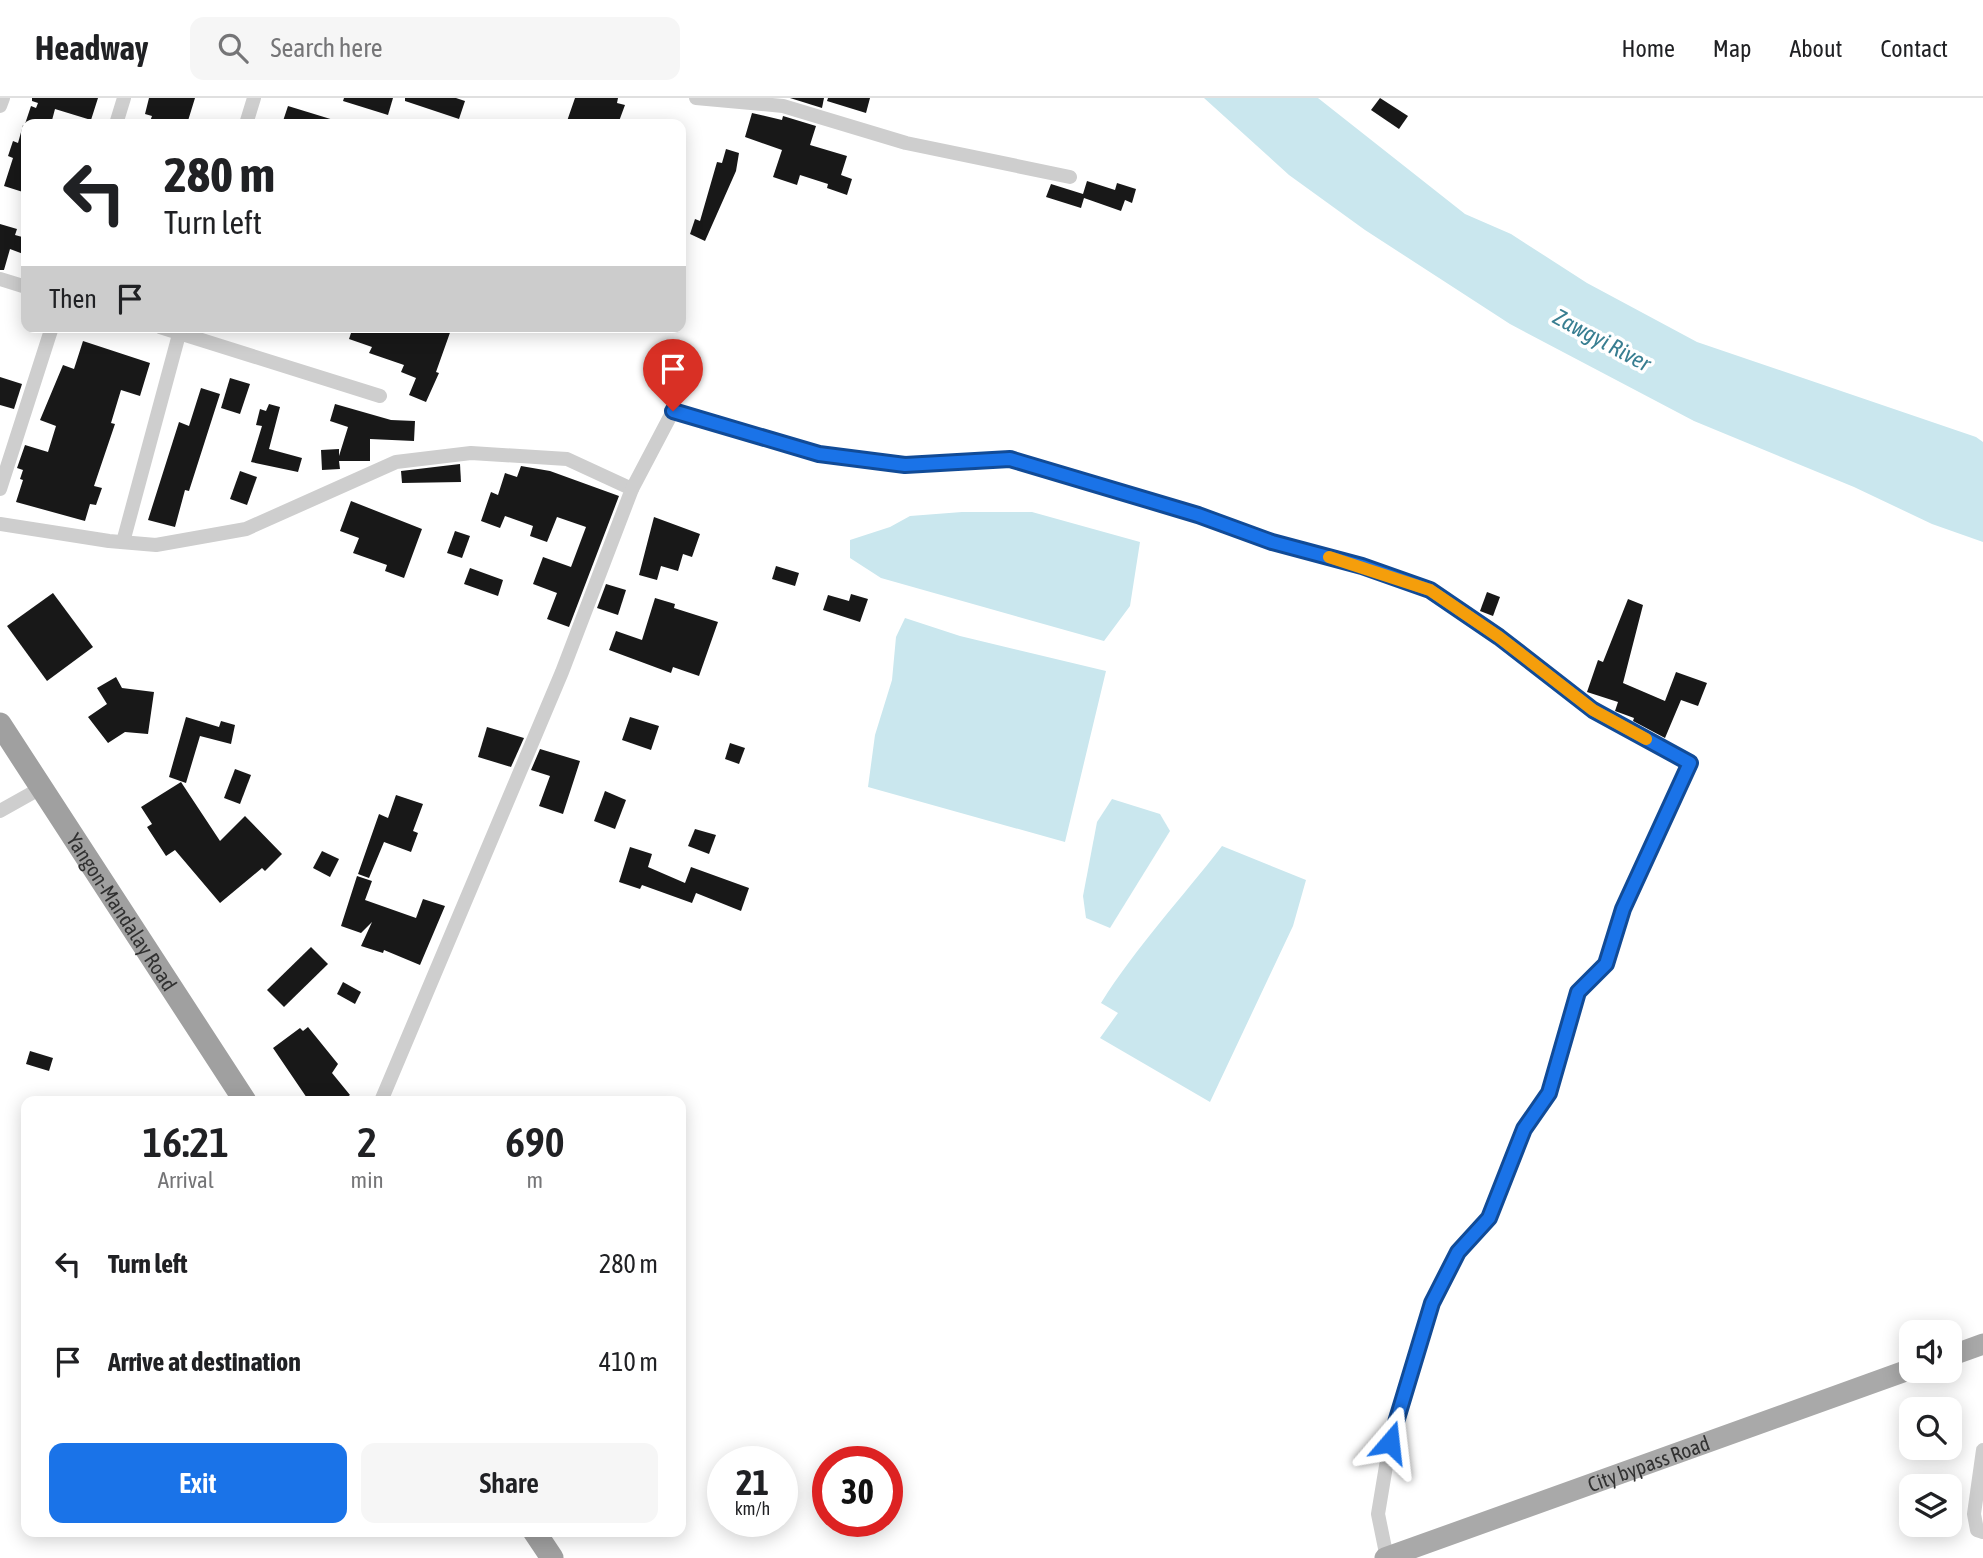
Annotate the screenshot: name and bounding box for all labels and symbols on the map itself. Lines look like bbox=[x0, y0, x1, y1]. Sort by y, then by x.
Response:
water label: Zawgyi River bbox=[1549, 304, 1656, 377]
pin bbox=[643, 339, 703, 411]
street label: Yangon-Mandalay Road bbox=[62, 829, 182, 995]
position arrow bbox=[1353, 1405, 1427, 1479]
street label: City bypass Road bbox=[1584, 1430, 1713, 1496]
speed limit sign: 30 bbox=[812, 1446, 903, 1537]

